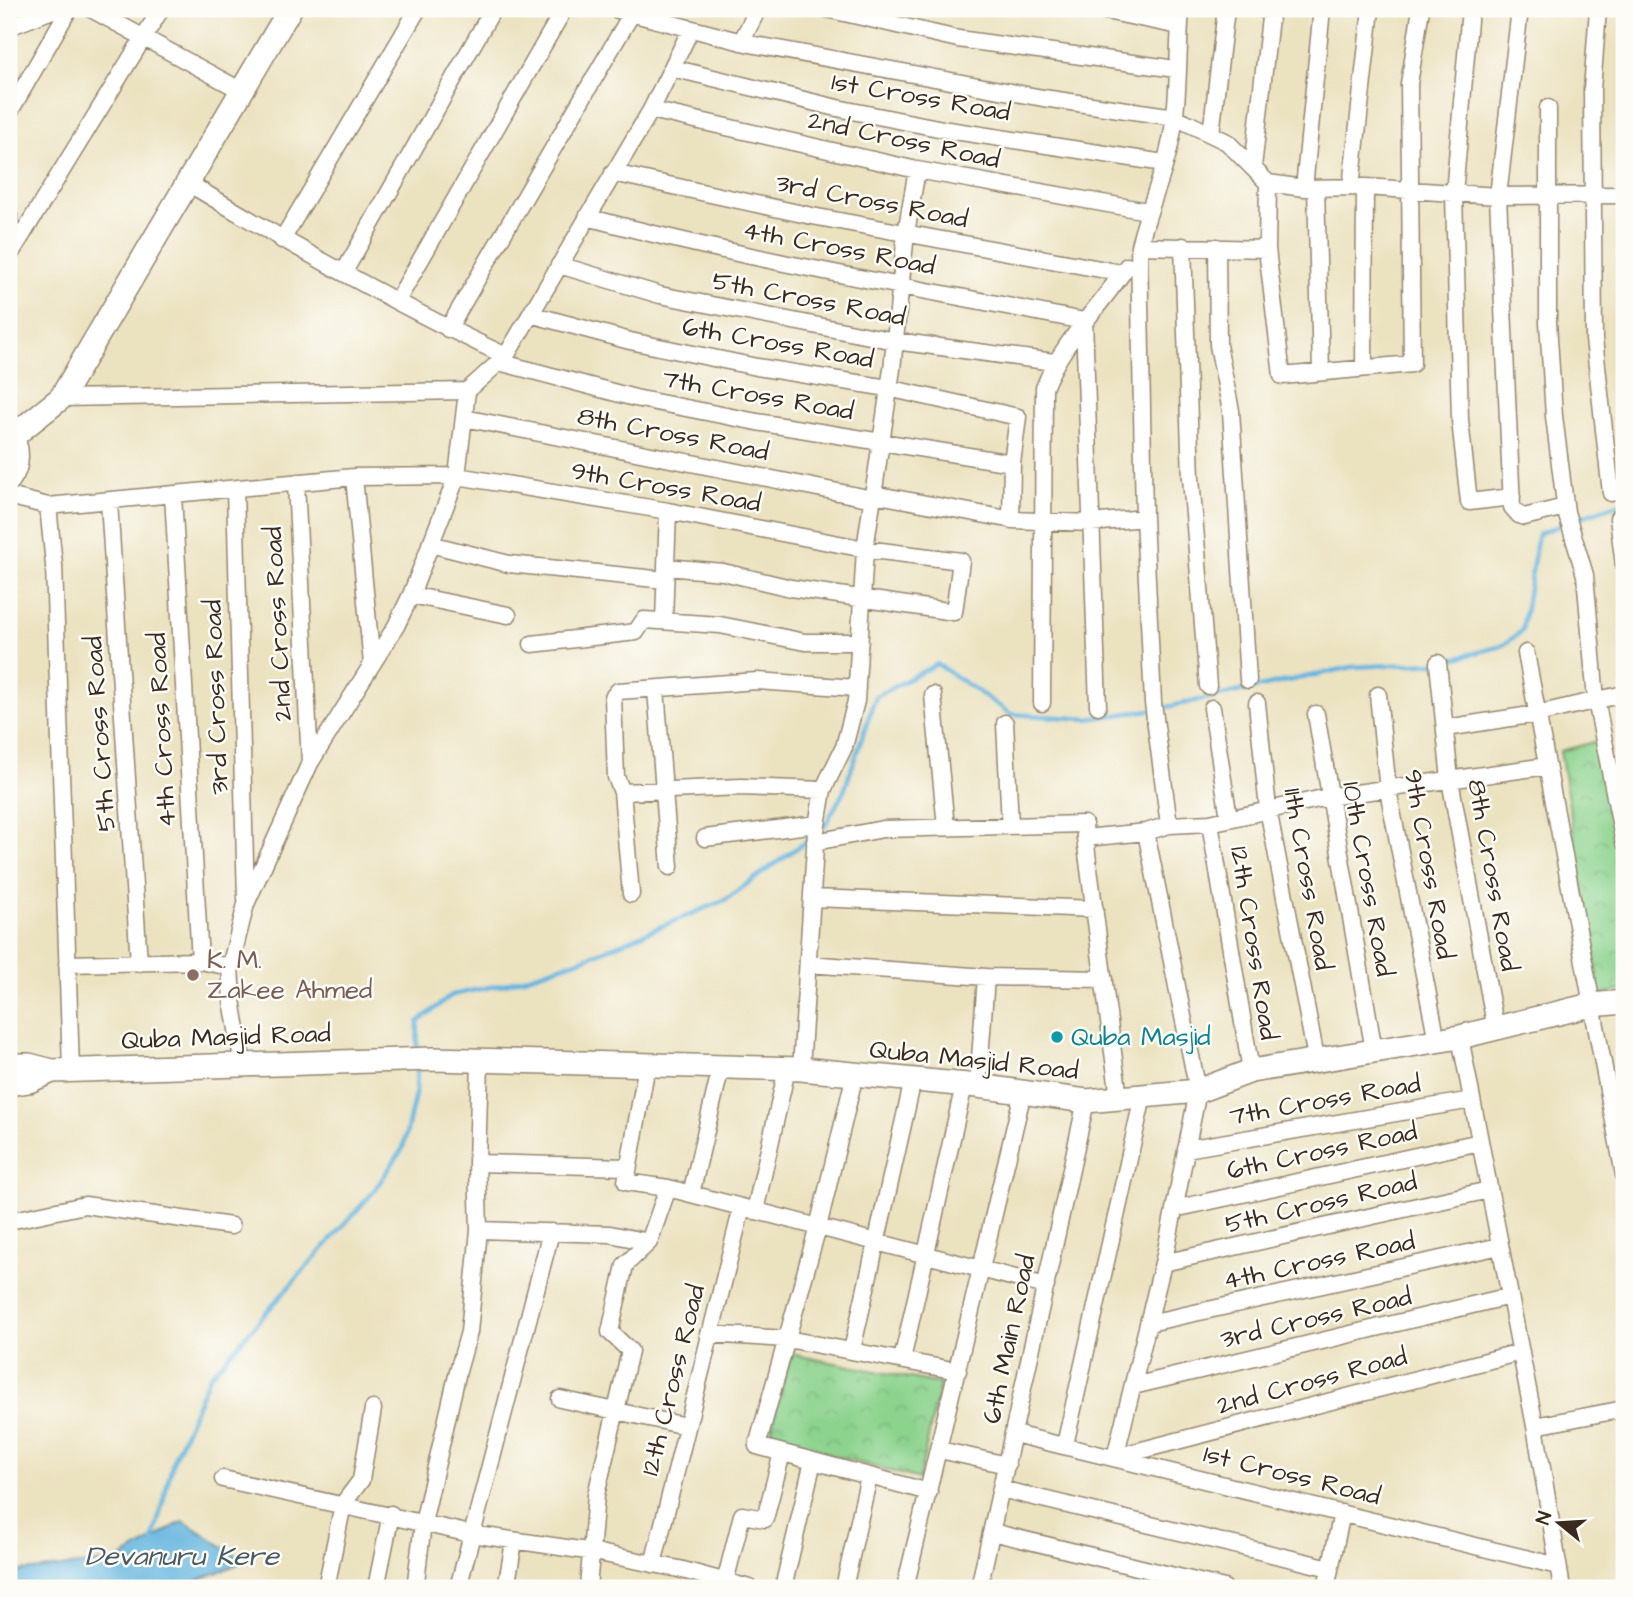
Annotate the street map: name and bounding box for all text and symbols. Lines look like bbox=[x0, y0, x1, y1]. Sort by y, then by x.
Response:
street label: 1st Cross Road bbox=[829, 64, 1013, 130]
street label: 2nd Cross Road bbox=[805, 102, 1003, 178]
street label: 3rd Cross Road bbox=[773, 165, 971, 237]
street label: 4th Cross Road bbox=[740, 212, 938, 284]
street label: 5th Cross Road bbox=[709, 263, 909, 335]
street label: 6th Cross Road bbox=[679, 308, 877, 378]
street label: 7th Cross Road bbox=[660, 360, 856, 430]
street label: 8th Cross Road bbox=[574, 398, 772, 470]
street label: 9th Cross Road bbox=[568, 453, 764, 521]
street label: 2nd Cross Road bbox=[255, 526, 301, 722]
street label: 3rd Cross Road bbox=[195, 599, 237, 795]
street label: 4th Cross Road bbox=[139, 632, 185, 828]
street label: 5th Cross Road bbox=[75, 635, 125, 833]
street label: 9th Cross Road bbox=[1395, 766, 1463, 962]
street label: 8th Cross Road bbox=[1458, 776, 1528, 974]
street label: 10th Cross Road bbox=[1333, 779, 1403, 979]
street label: 11th Cross Road bbox=[1274, 785, 1342, 973]
street label: 12th Cross Road bbox=[1221, 844, 1287, 1042]
place label: K. M. Zakee Ahmed bbox=[207, 942, 372, 1008]
marker: K. M. Zakee Ahmed bbox=[185, 967, 201, 983]
street label: Quba Masjid Road bbox=[121, 1015, 331, 1059]
place label: Quba Masjid bbox=[1071, 1019, 1211, 1055]
marker: Quba Masjid bbox=[1049, 1029, 1065, 1045]
street label: Quba Masjid Road bbox=[868, 1031, 1080, 1089]
street label: 7th Cross Road bbox=[1227, 1065, 1423, 1135]
street label: 6th Cross Road bbox=[1224, 1113, 1420, 1189]
street label: 5th Cross Road bbox=[1222, 1163, 1420, 1243]
street label: 4th Cross Road bbox=[1220, 1223, 1418, 1299]
street label: 6th Main Road bbox=[974, 1251, 1044, 1427]
street label: 3rd Cross Road bbox=[1217, 1279, 1415, 1357]
street label: 12th Cross Road bbox=[632, 1281, 714, 1479]
street label: 2nd Cross Road bbox=[1213, 1338, 1411, 1424]
street label: 1st Cross Road bbox=[1200, 1436, 1384, 1514]
north arrow bbox=[1524, 1488, 1594, 1558]
text: N bbox=[1530, 1508, 1559, 1528]
water label: Devanuru Kere bbox=[85, 1537, 281, 1576]

